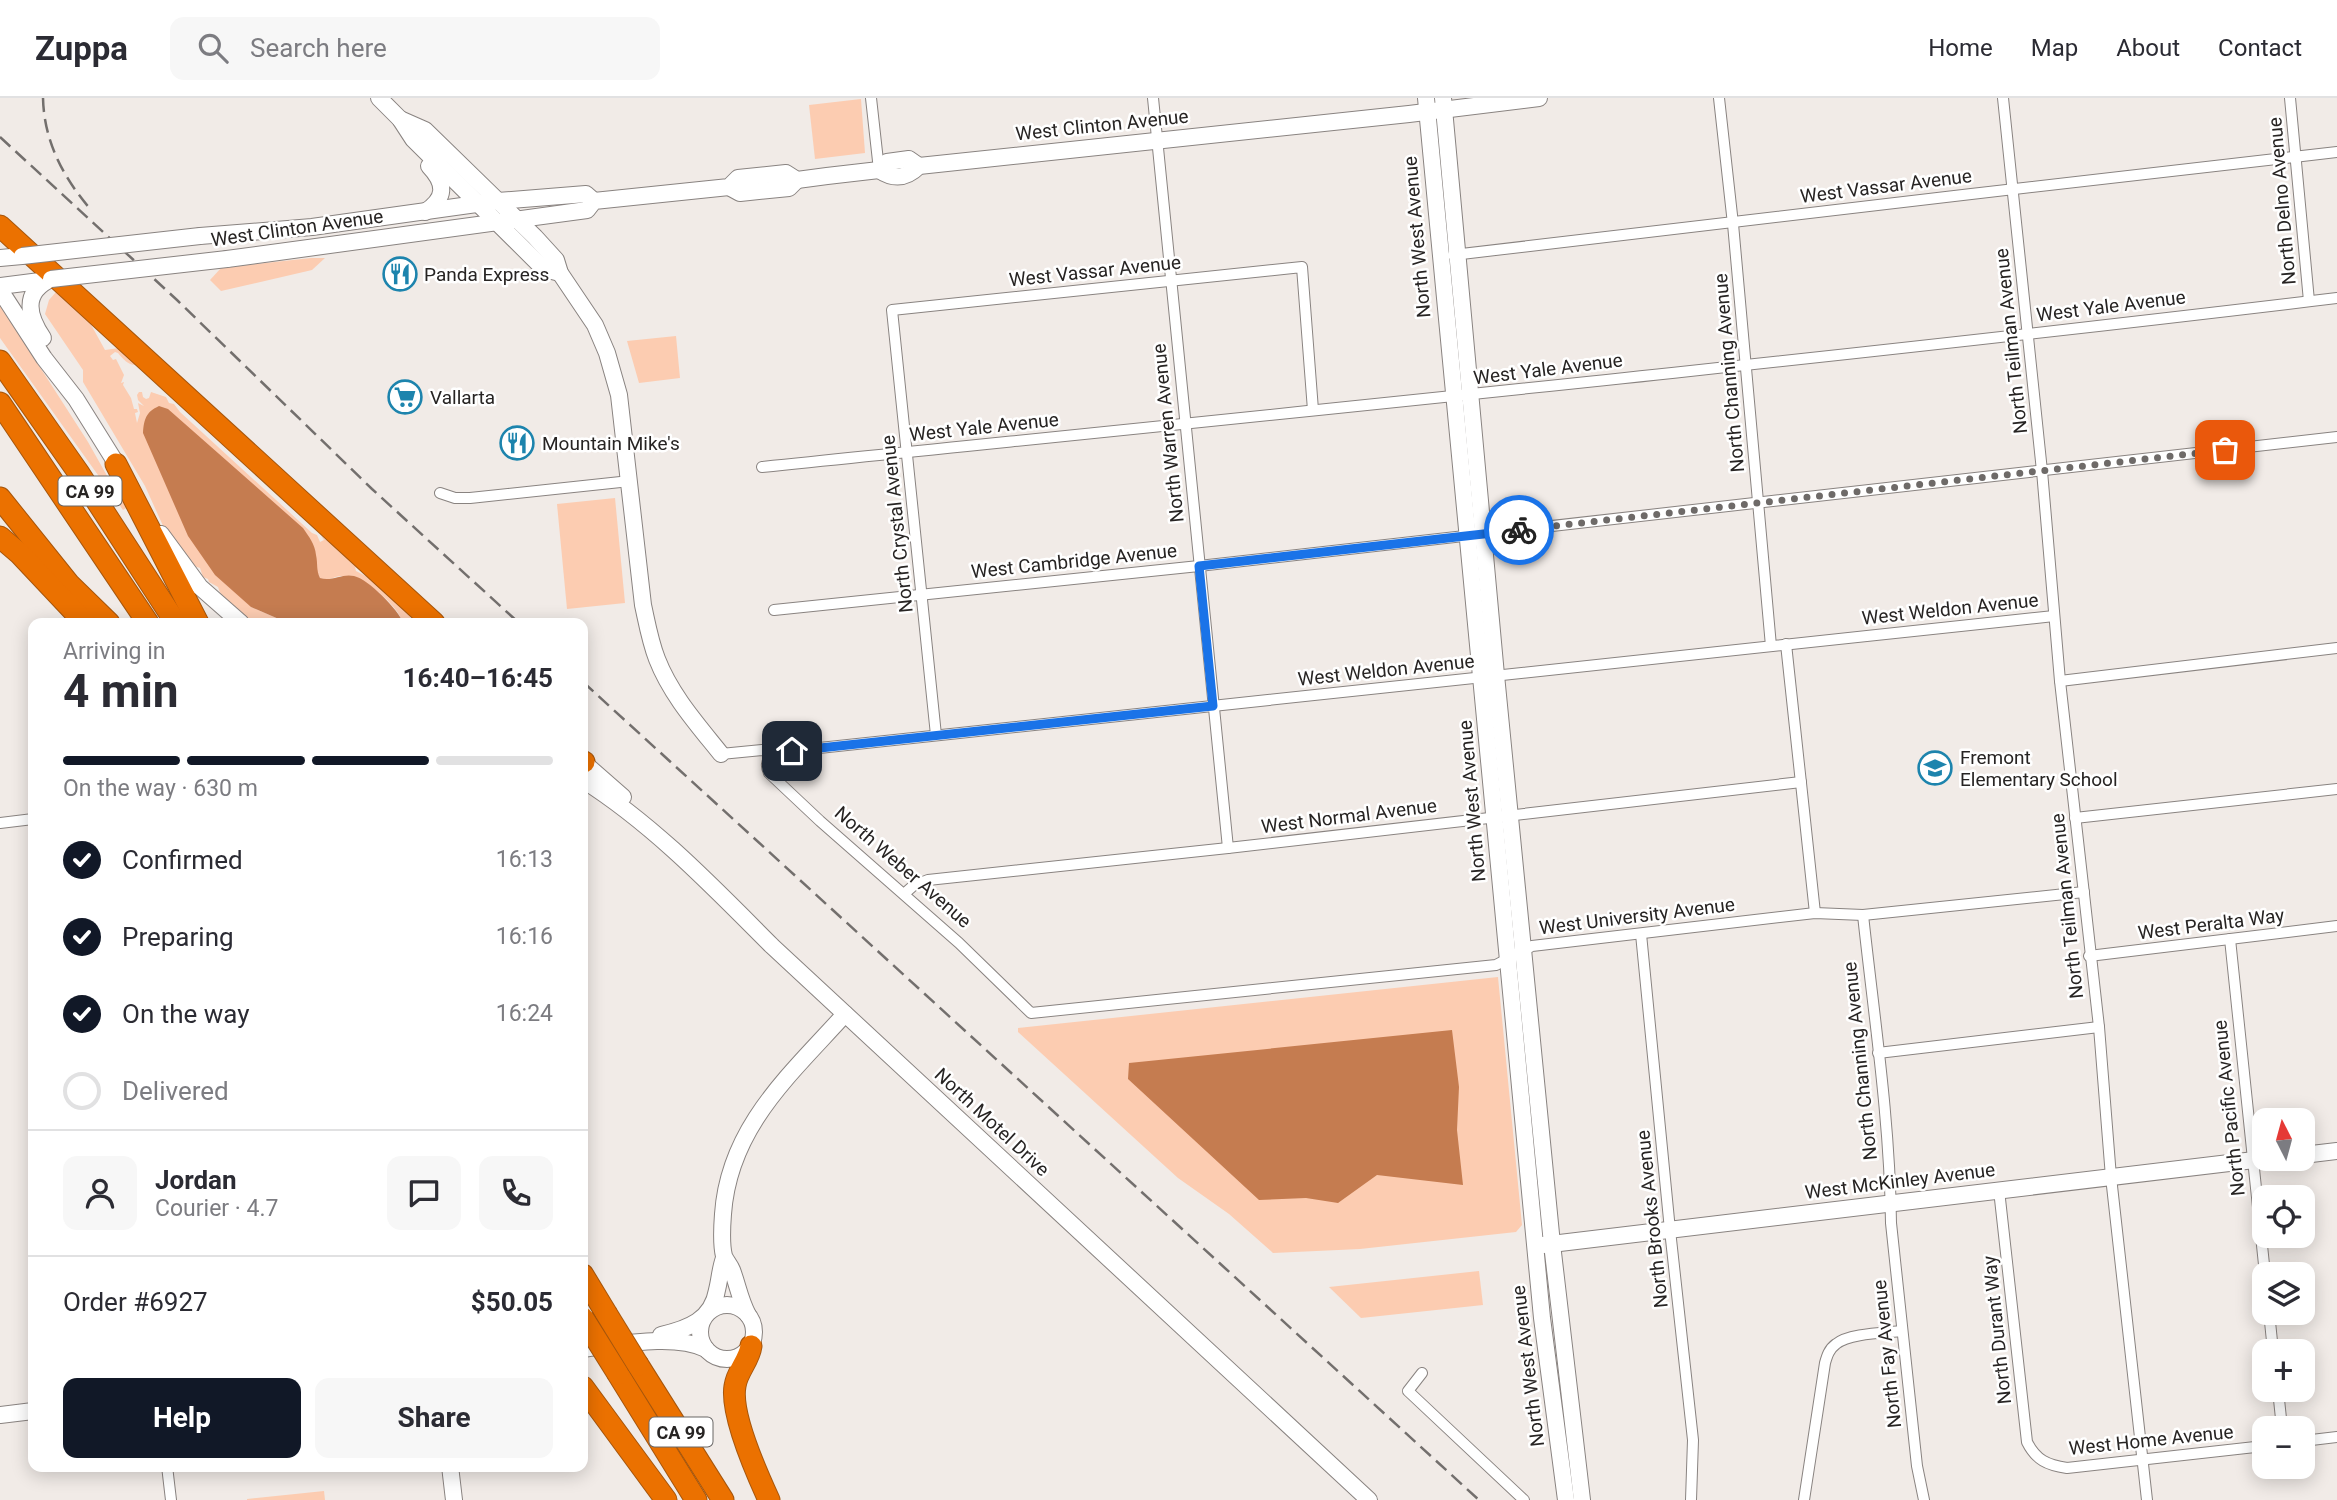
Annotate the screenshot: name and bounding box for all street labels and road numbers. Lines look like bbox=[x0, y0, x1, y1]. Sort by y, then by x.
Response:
street label: West Clinton Avenue bbox=[1014, 104, 1190, 146]
street label: North Delno Avenue bbox=[2263, 116, 2301, 286]
street label: North West Avenue bbox=[1398, 155, 1436, 319]
street label: West Vassar Avenue bbox=[1799, 164, 1973, 208]
street label: West Clinton Avenue bbox=[209, 205, 385, 251]
street label: North Teilman Avenue bbox=[1990, 247, 2032, 435]
street label: West Vassar Avenue bbox=[1008, 251, 1182, 291]
street label: North Channing Avenue bbox=[1709, 273, 1749, 473]
street label: West Yale Avenue bbox=[2035, 285, 2187, 327]
street label: North Warren Avenue bbox=[1147, 342, 1189, 524]
street label: West Yale Avenue bbox=[1472, 348, 1624, 390]
street label: West Yale Avenue bbox=[908, 408, 1060, 446]
street label: North Crystal Avenue bbox=[876, 434, 918, 614]
road number: CA 99 bbox=[58, 477, 122, 506]
street label: West Cambridge Avenue bbox=[970, 539, 1178, 583]
street label: West Weldon Avenue bbox=[1861, 588, 2039, 630]
street label: West Weldon Avenue bbox=[1297, 649, 1475, 691]
street label: North West Avenue bbox=[1453, 719, 1491, 883]
street label: West Normal Avenue bbox=[1260, 794, 1438, 838]
street label: North Weber Avenue bbox=[830, 801, 976, 933]
street label: North Teilman Avenue bbox=[2046, 812, 2088, 1000]
street label: West University Avenue bbox=[1538, 893, 1736, 939]
street label: West Peralta Way bbox=[2136, 904, 2286, 944]
street label: North Channing Avenue bbox=[1838, 961, 1882, 1161]
street label: North Pacific Avenue bbox=[2208, 1019, 2250, 1197]
street label: North Motel Drive bbox=[930, 1063, 1054, 1181]
street label: North Brooks Avenue bbox=[1631, 1129, 1673, 1309]
street label: West McKinley Avenue bbox=[1804, 1158, 1996, 1204]
street label: North Durant Way bbox=[1978, 1255, 2016, 1405]
street label: North Fay Avenue bbox=[1868, 1279, 1906, 1429]
street label: North West Avenue bbox=[1507, 1284, 1549, 1448]
road number: CA 99 bbox=[650, 1418, 712, 1447]
street label: West Home Avenue bbox=[2068, 1420, 2234, 1460]

